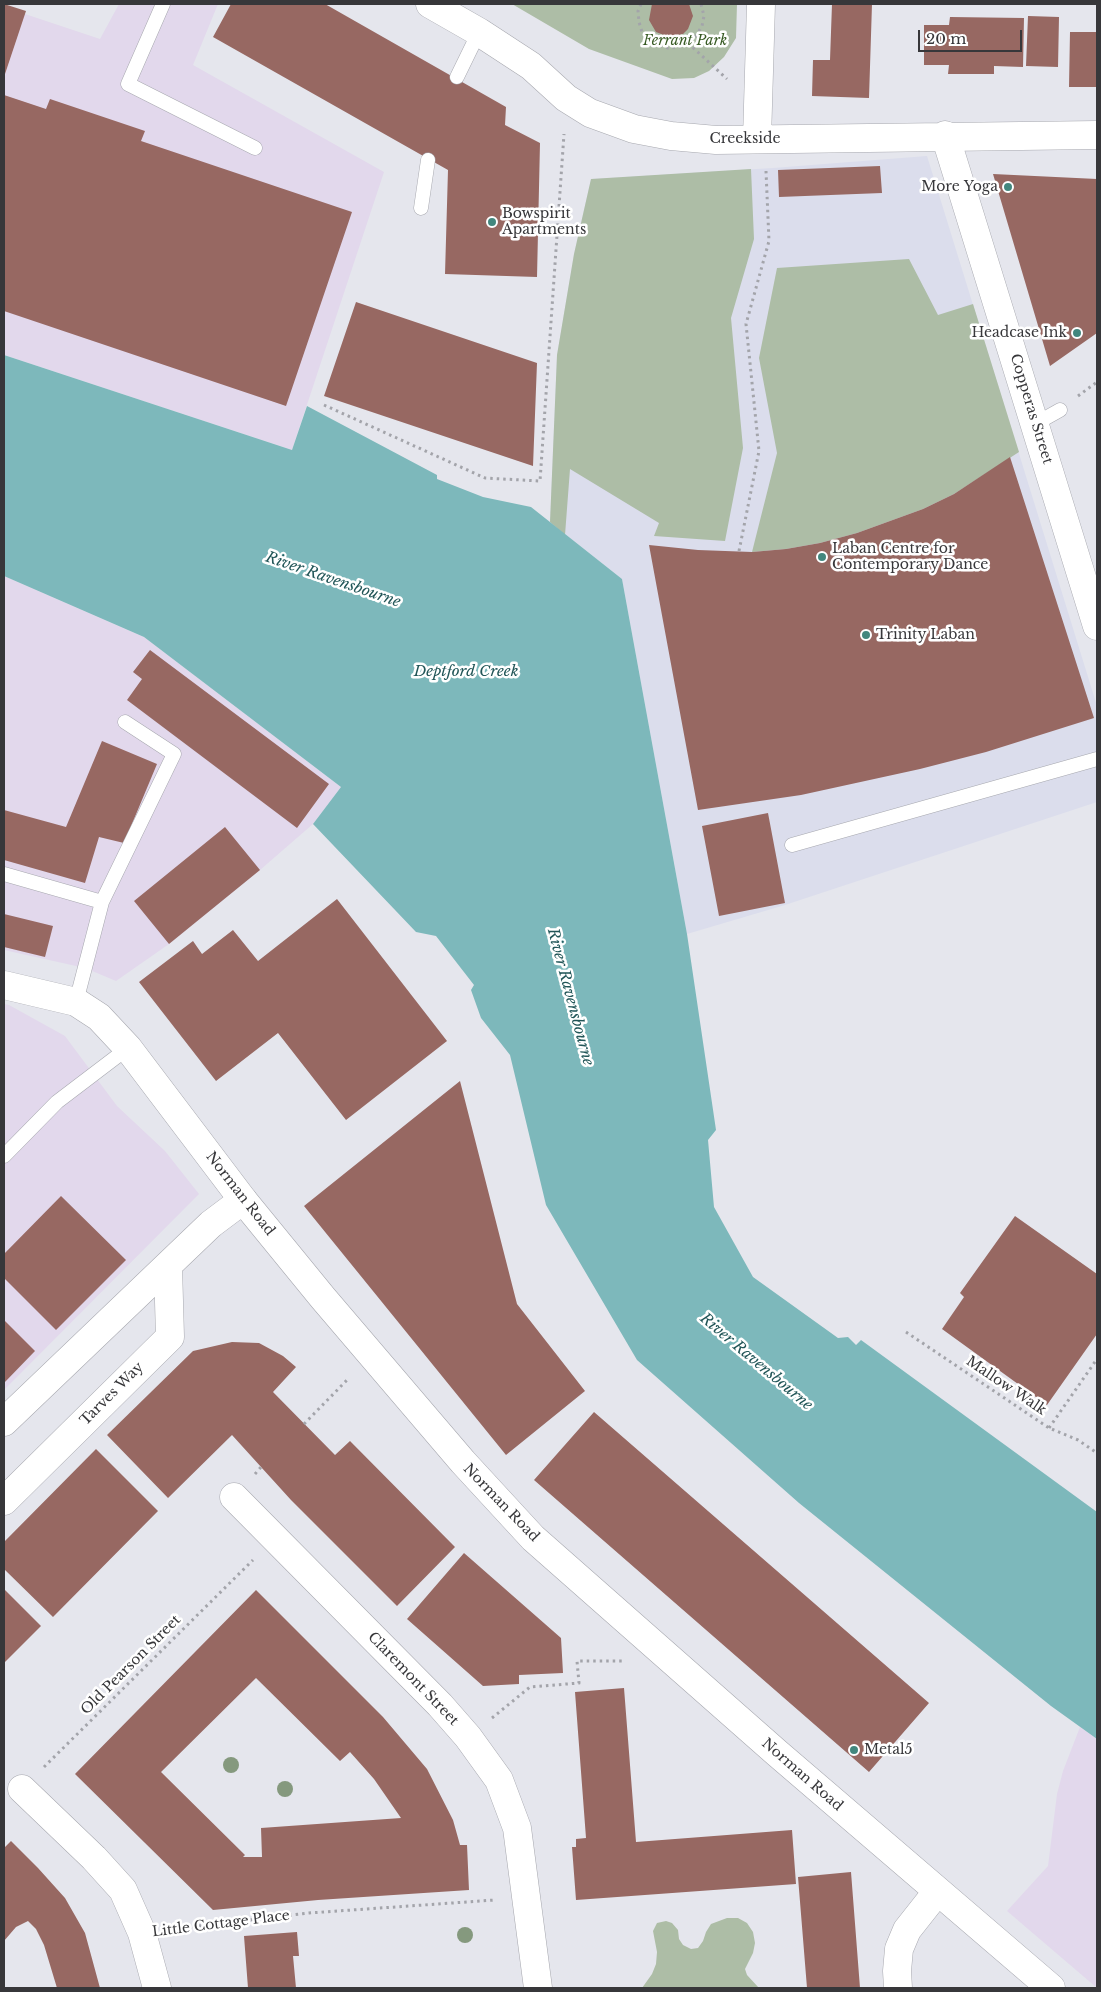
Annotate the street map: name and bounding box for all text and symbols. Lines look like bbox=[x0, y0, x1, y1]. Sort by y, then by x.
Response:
scale bar bbox=[921, 20, 1025, 52]
text: 20 m bbox=[926, 29, 966, 48]
park label: Ferrant Park bbox=[643, 33, 727, 49]
street label: Creekside bbox=[709, 131, 781, 147]
place label: More Yoga bbox=[921, 179, 998, 195]
marker: More Yoga bbox=[1002, 181, 1014, 193]
place label: Bowspirit Apartments bbox=[502, 206, 586, 238]
marker: Bowspirit Apartments bbox=[486, 216, 498, 228]
place label: Headcase Ink bbox=[971, 325, 1067, 341]
marker: Headcase Ink bbox=[1071, 327, 1083, 339]
street label: Copperas Street bbox=[1006, 352, 1056, 466]
place label: Laban Centre for Contemporary Dance bbox=[832, 541, 988, 574]
water label: River Ravensbourne bbox=[263, 548, 403, 612]
marker: Laban Centre for Contemporary Dance bbox=[816, 551, 828, 563]
place label: Trinity Laban bbox=[876, 627, 975, 643]
marker: Trinity Laban bbox=[860, 629, 872, 641]
water label: Deptford Creek bbox=[414, 663, 518, 681]
water label: River Ravensbourne bbox=[543, 926, 597, 1068]
street label: Norman Road bbox=[202, 1149, 278, 1239]
water label: River Ravensbourne bbox=[696, 1310, 816, 1414]
street label: Mallow Walk bbox=[963, 1353, 1049, 1419]
street label: Tarves Way bbox=[77, 1359, 147, 1429]
street label: Norman Road bbox=[460, 1461, 542, 1545]
street label: Old Pearson Street bbox=[78, 1612, 184, 1718]
street label: Claremont Street bbox=[364, 1629, 462, 1729]
street label: Norman Road bbox=[758, 1735, 846, 1815]
place label: Metal5 bbox=[864, 1742, 912, 1758]
marker: Metal5 bbox=[848, 1744, 860, 1756]
street label: Little Cottage Place bbox=[151, 1907, 291, 1941]

